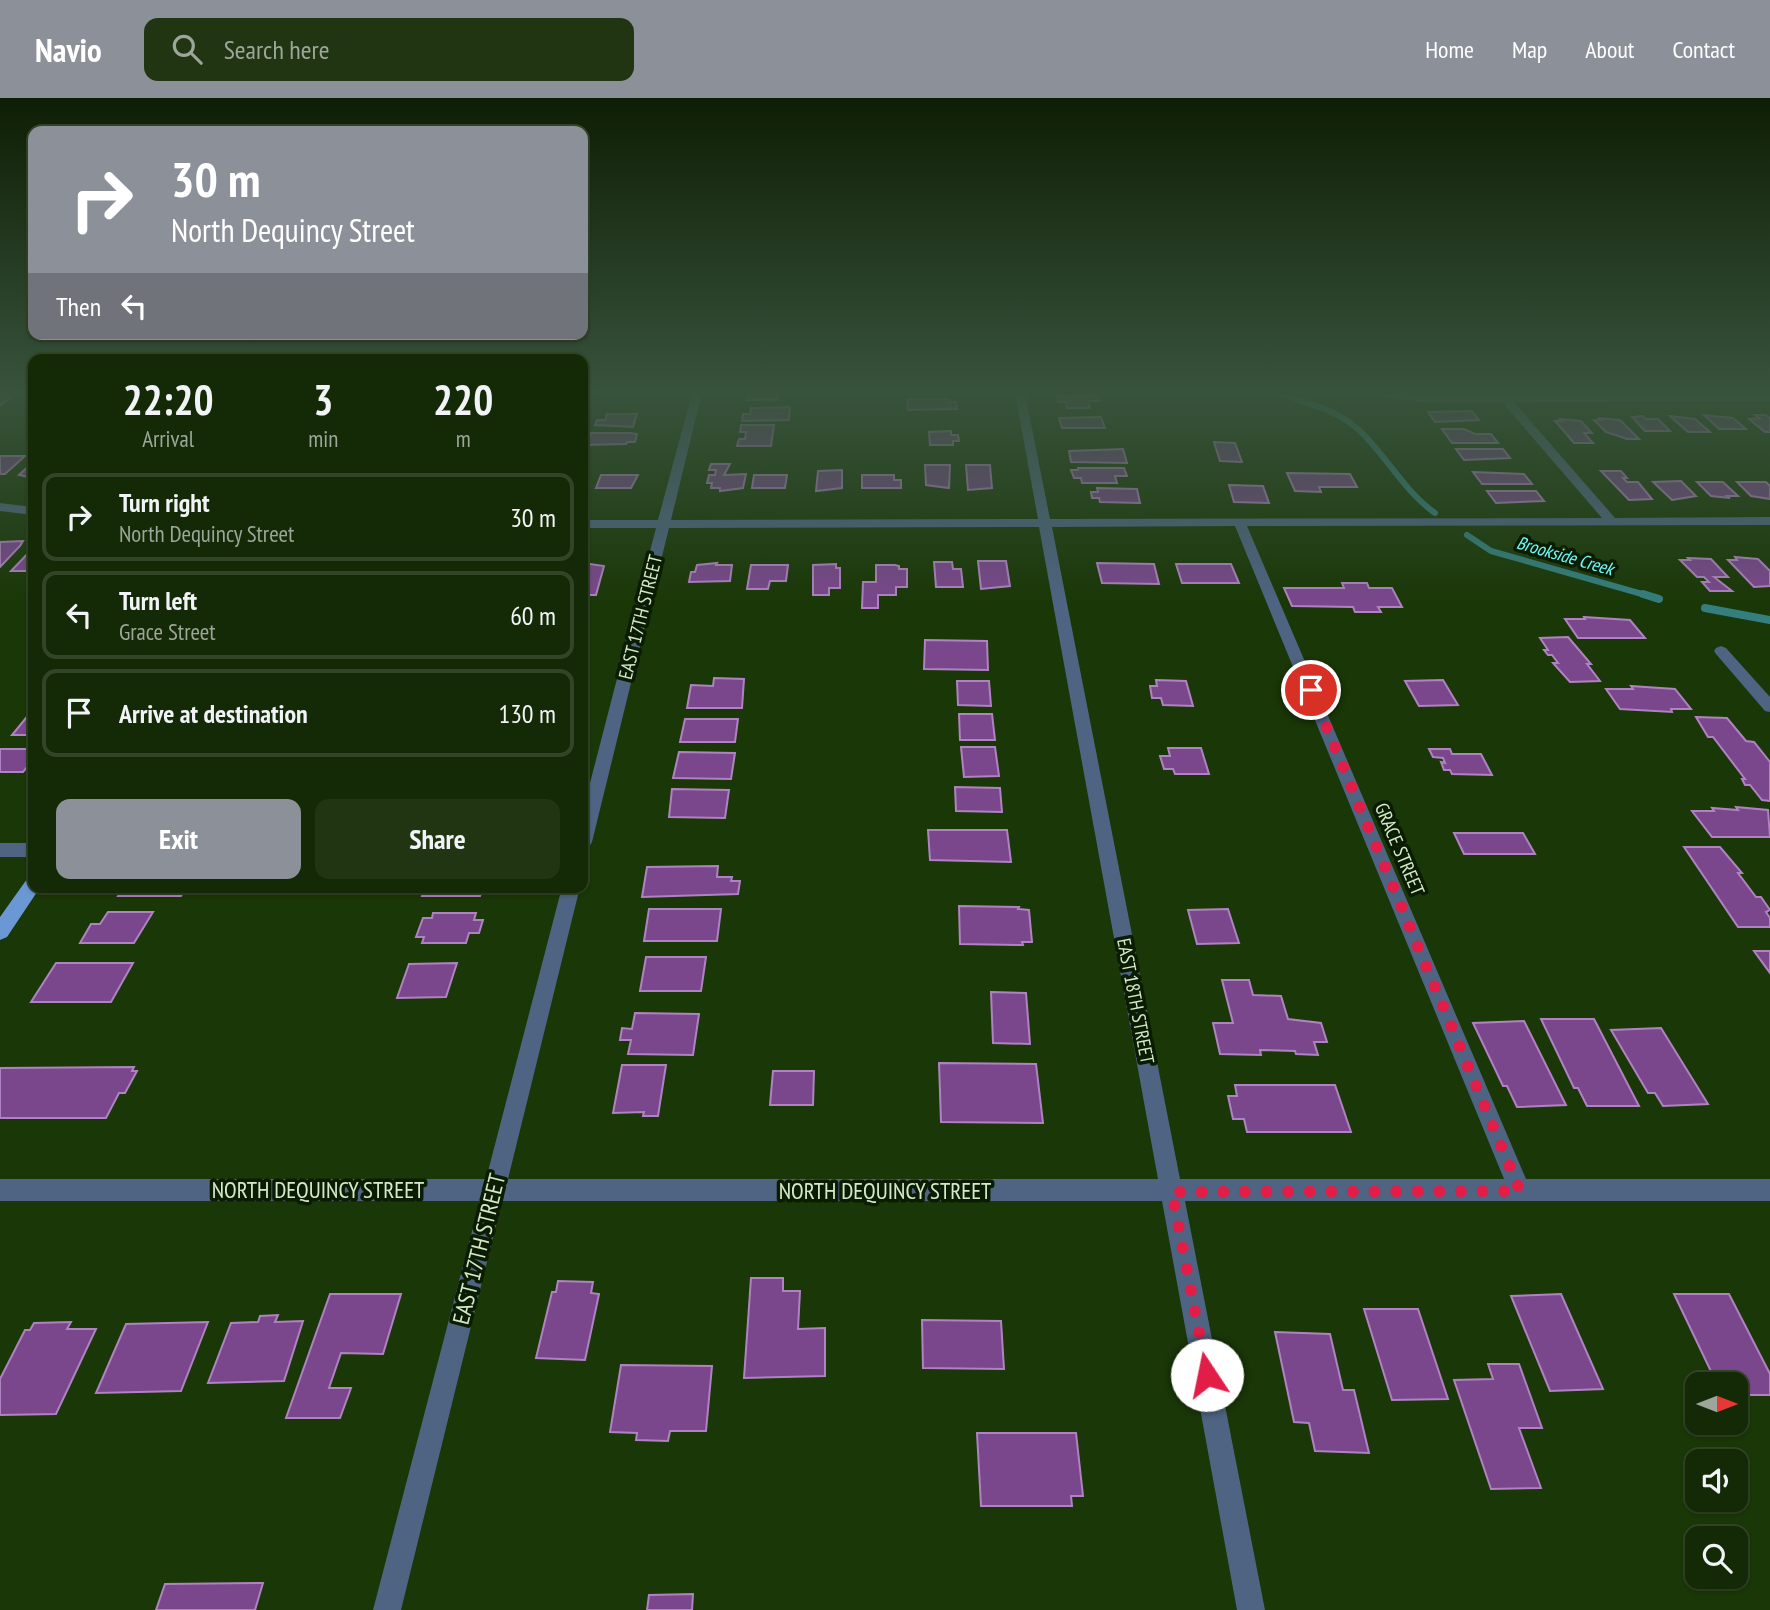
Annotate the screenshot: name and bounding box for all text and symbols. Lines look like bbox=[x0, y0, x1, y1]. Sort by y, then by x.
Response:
search box bbox=[144, 18, 634, 81]
text: Navio bbox=[35, 28, 102, 71]
icon: search bbox=[168, 30, 206, 68]
text: Search here bbox=[224, 33, 329, 66]
text: Home bbox=[1425, 34, 1474, 65]
text: Map bbox=[1512, 34, 1547, 65]
text: About bbox=[1585, 34, 1634, 65]
text: Contact bbox=[1672, 34, 1735, 65]
text: 30 m bbox=[171, 147, 260, 211]
icon: right bbox=[56, 154, 147, 245]
text: North Dequincy Street bbox=[171, 209, 415, 251]
icon: left bbox=[115, 287, 153, 325]
text: Then bbox=[56, 290, 101, 323]
text: 22:20 bbox=[123, 372, 214, 427]
text: 3 bbox=[313, 372, 333, 427]
text: 220 bbox=[433, 372, 493, 427]
text: Arrival bbox=[142, 424, 194, 453]
text: min bbox=[308, 424, 338, 453]
text: m bbox=[456, 424, 471, 453]
text: Turn right bbox=[119, 486, 210, 519]
icon: right bbox=[60, 498, 98, 536]
text: 30 m bbox=[510, 501, 556, 534]
text: North Dequincy Street bbox=[119, 519, 294, 548]
water label: Brookside Creek bbox=[1514, 531, 1618, 581]
street label: EAST 17TH STREET bbox=[613, 552, 667, 682]
text: Turn left bbox=[119, 584, 197, 617]
icon: left bbox=[60, 596, 98, 634]
text: 60 m bbox=[510, 599, 556, 632]
text: Grace Street bbox=[119, 617, 216, 646]
pin bbox=[1281, 660, 1341, 720]
icon: arrive bbox=[1292, 671, 1330, 709]
icon: arrive bbox=[60, 694, 98, 732]
text: Arrive at destination bbox=[119, 697, 308, 730]
text: 130 m bbox=[498, 697, 556, 730]
button: Exit bbox=[56, 799, 301, 879]
button: Share bbox=[315, 799, 560, 879]
street label: GRACE STREET bbox=[1370, 799, 1430, 899]
street label: EAST 18TH STREET bbox=[1112, 936, 1160, 1066]
street label: EAST 17TH STREET bbox=[446, 1170, 511, 1327]
street label: NORTH DEQUINCY STREET bbox=[212, 1175, 424, 1204]
street label: NORTH DEQUINCY STREET bbox=[779, 1176, 991, 1205]
position arrow bbox=[1170, 1338, 1244, 1412]
north arrow bbox=[1685, 1372, 1748, 1435]
map controls bbox=[1685, 1372, 1748, 1589]
button: sound bbox=[1685, 1449, 1748, 1512]
button: search bbox=[1685, 1526, 1748, 1589]

